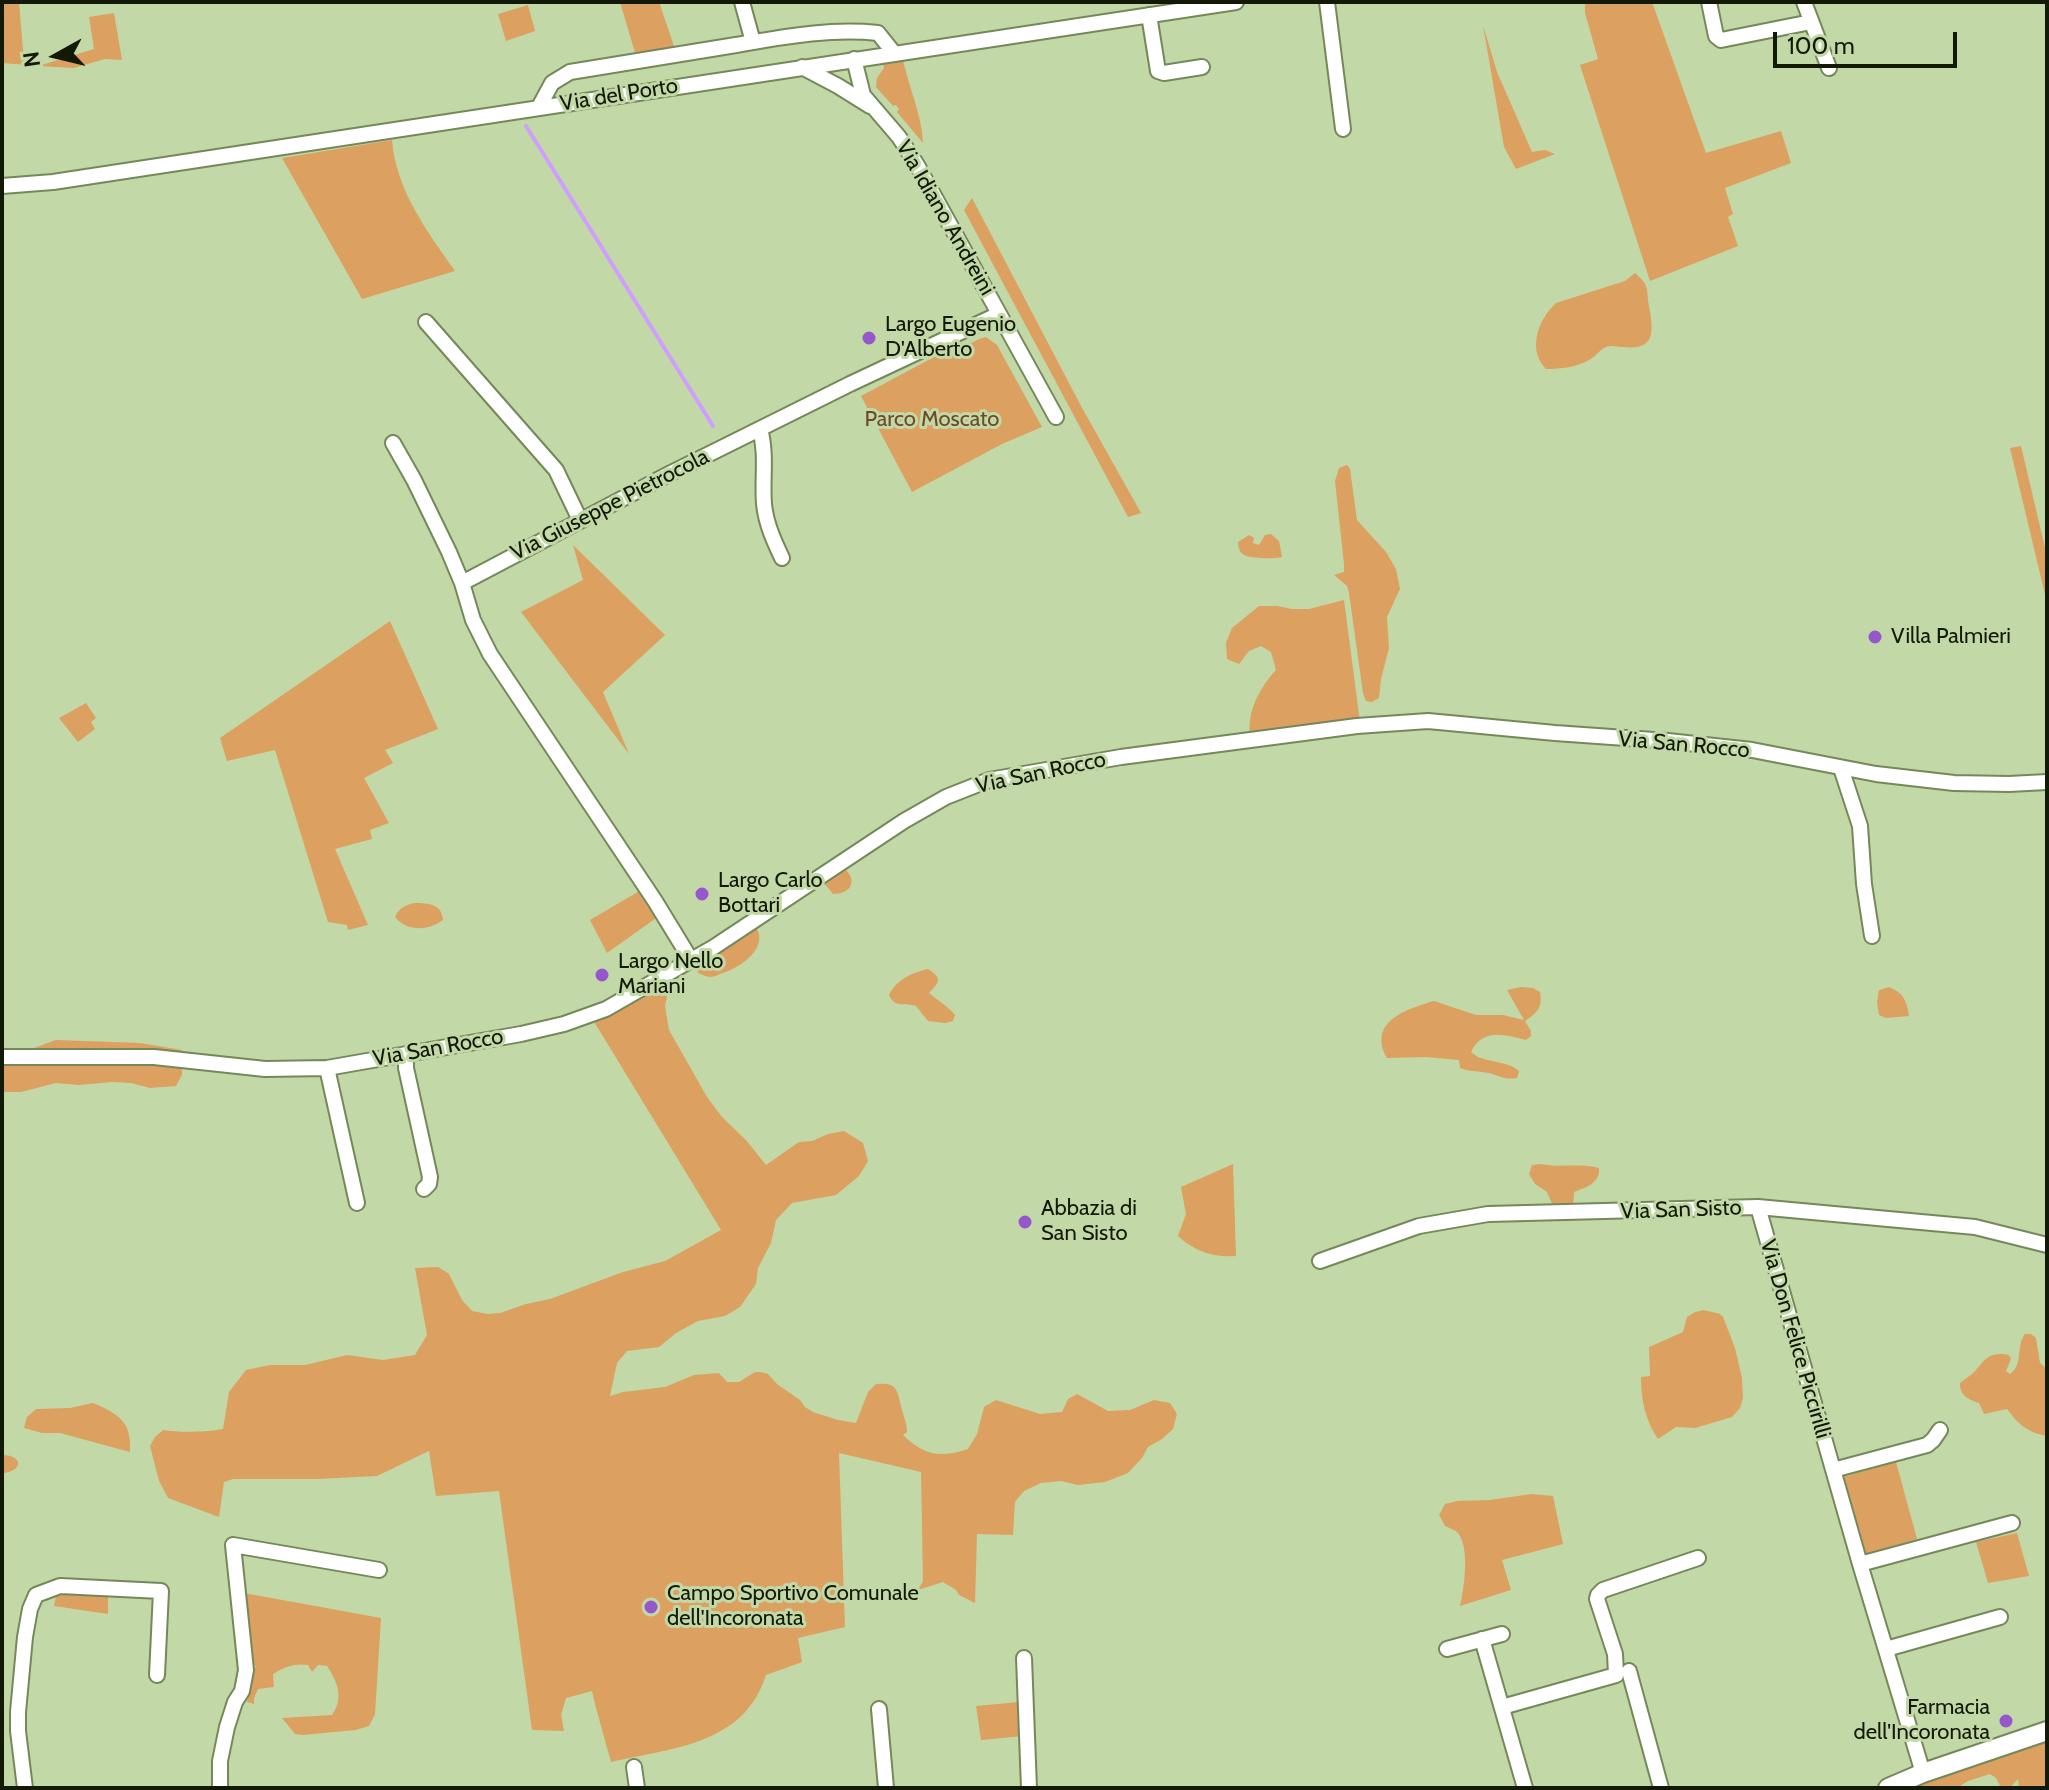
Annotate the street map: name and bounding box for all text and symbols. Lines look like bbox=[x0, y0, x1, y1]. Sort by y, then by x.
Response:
north arrow bbox=[16, 16, 96, 96]
scale bar bbox=[1777, 16, 1961, 66]
text: 100 m bbox=[1787, 31, 1855, 60]
text: N bbox=[17, 50, 46, 69]
street label: Via del Porto bbox=[558, 73, 680, 117]
street label: Via Idiano Andreini bbox=[890, 136, 1000, 300]
place label: Largo Eugenio D'Alberto bbox=[885, 312, 1016, 364]
marker: Largo Eugenio D'Alberto bbox=[860, 329, 878, 347]
park label: Parco Moscato bbox=[865, 407, 999, 433]
street label: Via Giuseppe Pietrocola bbox=[507, 444, 713, 566]
place label: Villa Palmieri bbox=[1891, 624, 2011, 650]
marker: Villa Palmieri bbox=[1866, 628, 1884, 646]
street label: Via San Rocco bbox=[1617, 726, 1751, 764]
street label: Via San Rocco bbox=[974, 746, 1108, 800]
place label: Largo Carlo Bottari bbox=[718, 868, 823, 920]
marker: Largo Carlo Bottari bbox=[693, 885, 711, 903]
place label: Largo Nello Mariani bbox=[618, 949, 723, 1000]
marker: Largo Nello Mariani bbox=[593, 966, 611, 984]
street label: Via San Rocco bbox=[371, 1024, 505, 1072]
street label: Via San Sisto bbox=[1620, 1195, 1742, 1225]
place label: Abbazia di San Sisto bbox=[1041, 1196, 1137, 1248]
marker: Abbazia di San Sisto bbox=[1016, 1213, 1034, 1231]
street label: Via Don Felice Piccirilli bbox=[1754, 1236, 1836, 1442]
place label: Campo Sportivo Comunale dell'Incoronata bbox=[667, 1581, 919, 1632]
marker: Campo Sportivo Comunale dell'Incoronata bbox=[642, 1598, 660, 1616]
place label: Farmacia dell'Incoronata bbox=[1854, 1695, 1990, 1746]
marker: Farmacia dell'Incoronata bbox=[1997, 1712, 2015, 1730]

